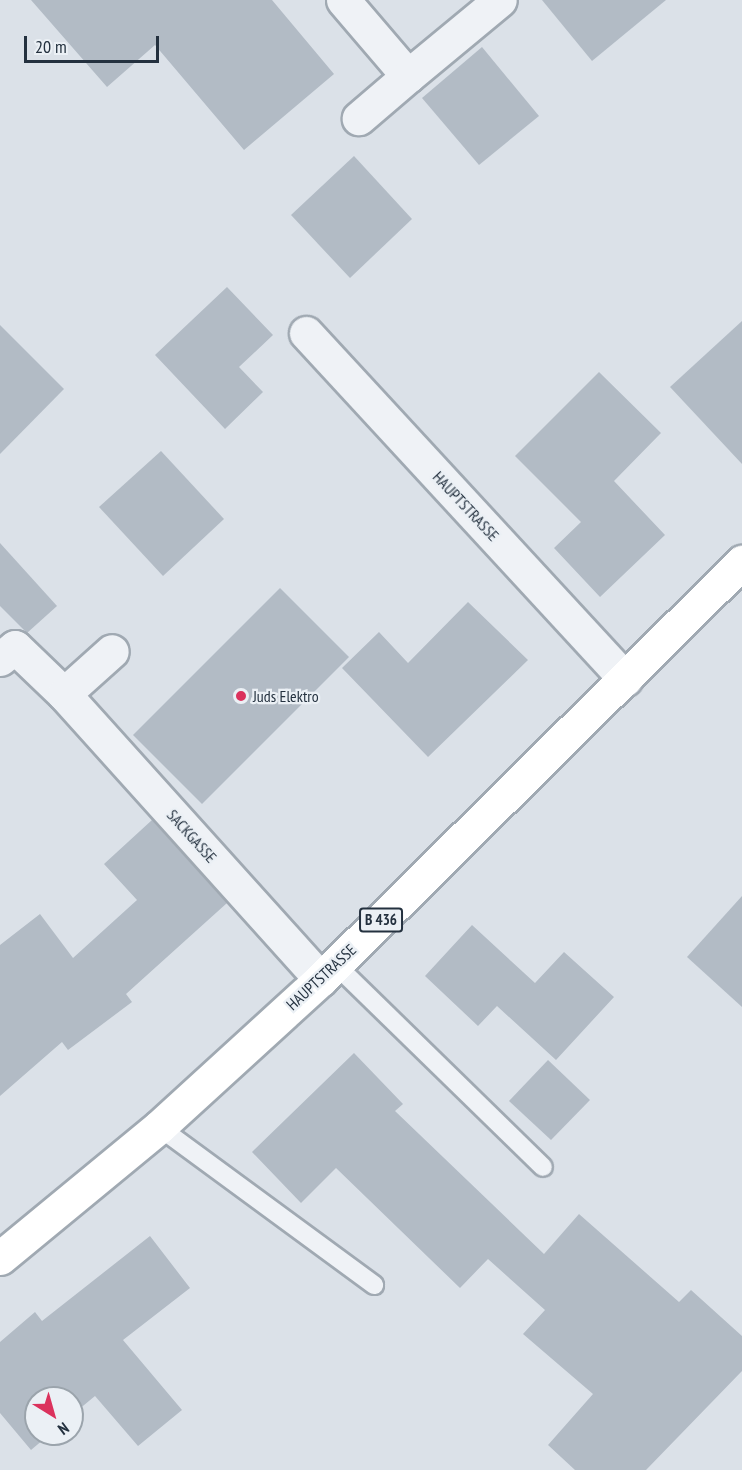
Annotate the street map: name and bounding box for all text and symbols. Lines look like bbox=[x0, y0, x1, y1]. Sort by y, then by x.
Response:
scale bar bbox=[27, 24, 162, 62]
text: 20 m bbox=[35, 35, 67, 58]
street label: HAUPTSTRASSE bbox=[429, 467, 503, 545]
place label: Juds Elektro bbox=[253, 686, 319, 706]
marker: Juds Elektro bbox=[234, 689, 248, 703]
street label: SACKGASSE bbox=[163, 805, 221, 867]
road number: B 436 bbox=[358, 908, 404, 932]
street label: HAUPTSTRASSE bbox=[282, 940, 360, 1014]
north arrow bbox=[24, 1386, 84, 1446]
text: N bbox=[54, 1418, 73, 1439]

